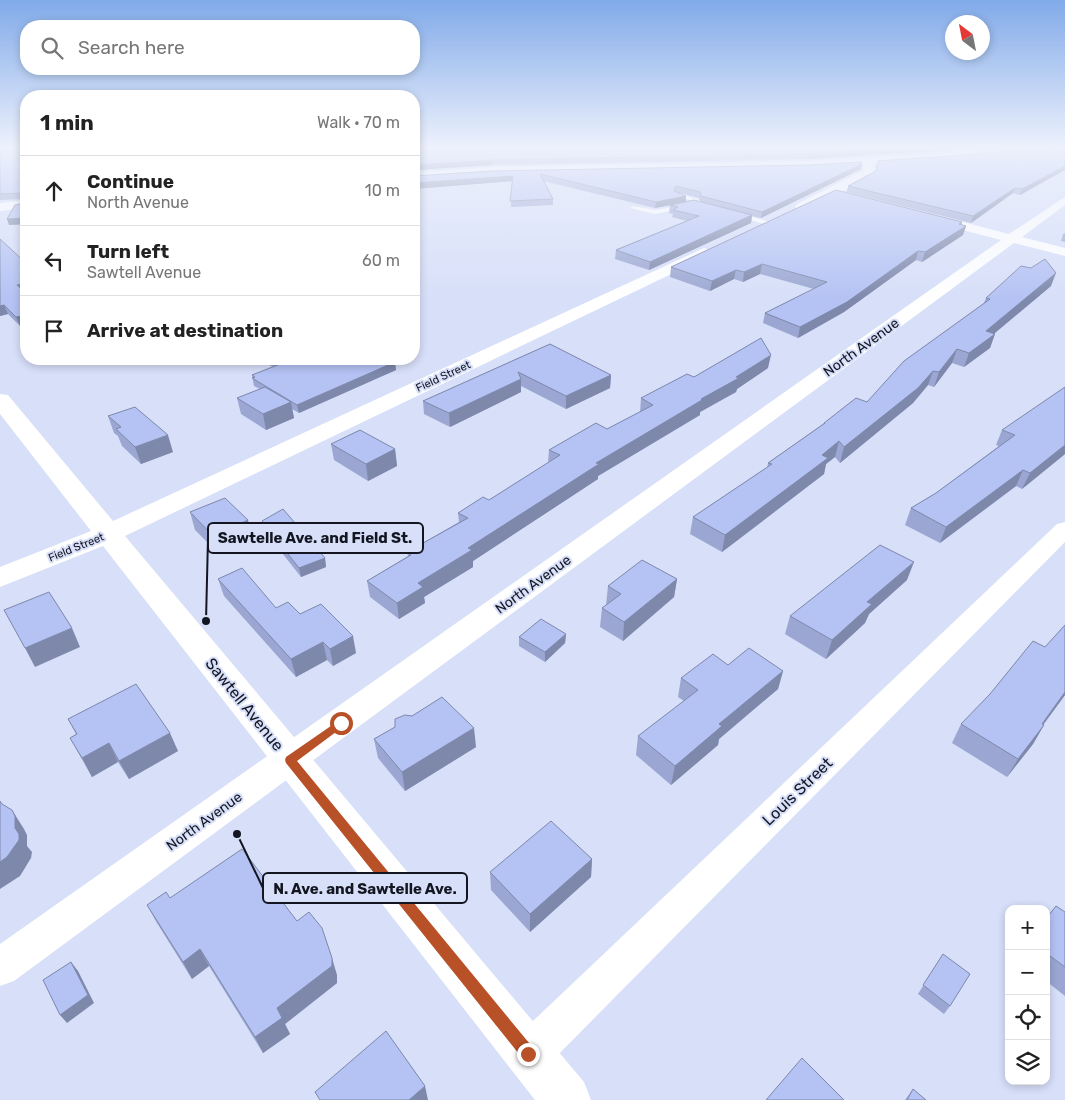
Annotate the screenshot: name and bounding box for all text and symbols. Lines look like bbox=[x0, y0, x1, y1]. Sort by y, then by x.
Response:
north arrow bbox=[945, 15, 990, 60]
search box bbox=[20, 20, 420, 75]
icon: search bbox=[38, 34, 66, 62]
text: Search here bbox=[78, 36, 185, 59]
text: 1 min bbox=[40, 110, 94, 135]
text: Walk · 70 m bbox=[317, 113, 400, 132]
text: Continue bbox=[87, 170, 174, 193]
icon: ahead bbox=[40, 177, 68, 205]
text: 10 m bbox=[365, 181, 400, 200]
text: North Avenue bbox=[87, 193, 189, 212]
text: Turn left bbox=[87, 240, 169, 263]
icon: left bbox=[40, 247, 68, 275]
text: 60 m bbox=[362, 251, 400, 270]
text: Sawtell Avenue bbox=[87, 263, 201, 282]
street label: North Avenue bbox=[820, 314, 902, 380]
icon: arrive bbox=[40, 317, 68, 345]
text: Arrive at destination bbox=[87, 319, 283, 342]
street label: Field Street bbox=[414, 358, 473, 395]
callout: Sawtelle Ave. and Field St. bbox=[208, 523, 423, 553]
text: Sawtelle Ave. and Field St. bbox=[218, 529, 412, 547]
street label: Field Street bbox=[46, 530, 107, 565]
street label: North Avenue bbox=[492, 551, 574, 617]
street label: Sawtell Avenue bbox=[201, 654, 288, 755]
route start bbox=[330, 712, 353, 735]
street label: Louis Street bbox=[758, 753, 836, 829]
street label: North Avenue bbox=[163, 788, 245, 854]
callout: N. Ave. and Sawtelle Ave. bbox=[263, 873, 467, 903]
text: N. Ave. and Sawtelle Ave. bbox=[273, 880, 457, 898]
map controls bbox=[1005, 905, 1050, 1085]
button: + bbox=[1005, 905, 1050, 950]
button: − bbox=[1005, 950, 1050, 995]
button: locate bbox=[1005, 995, 1050, 1040]
button: layers bbox=[1005, 1040, 1050, 1085]
route end bbox=[517, 1043, 540, 1066]

